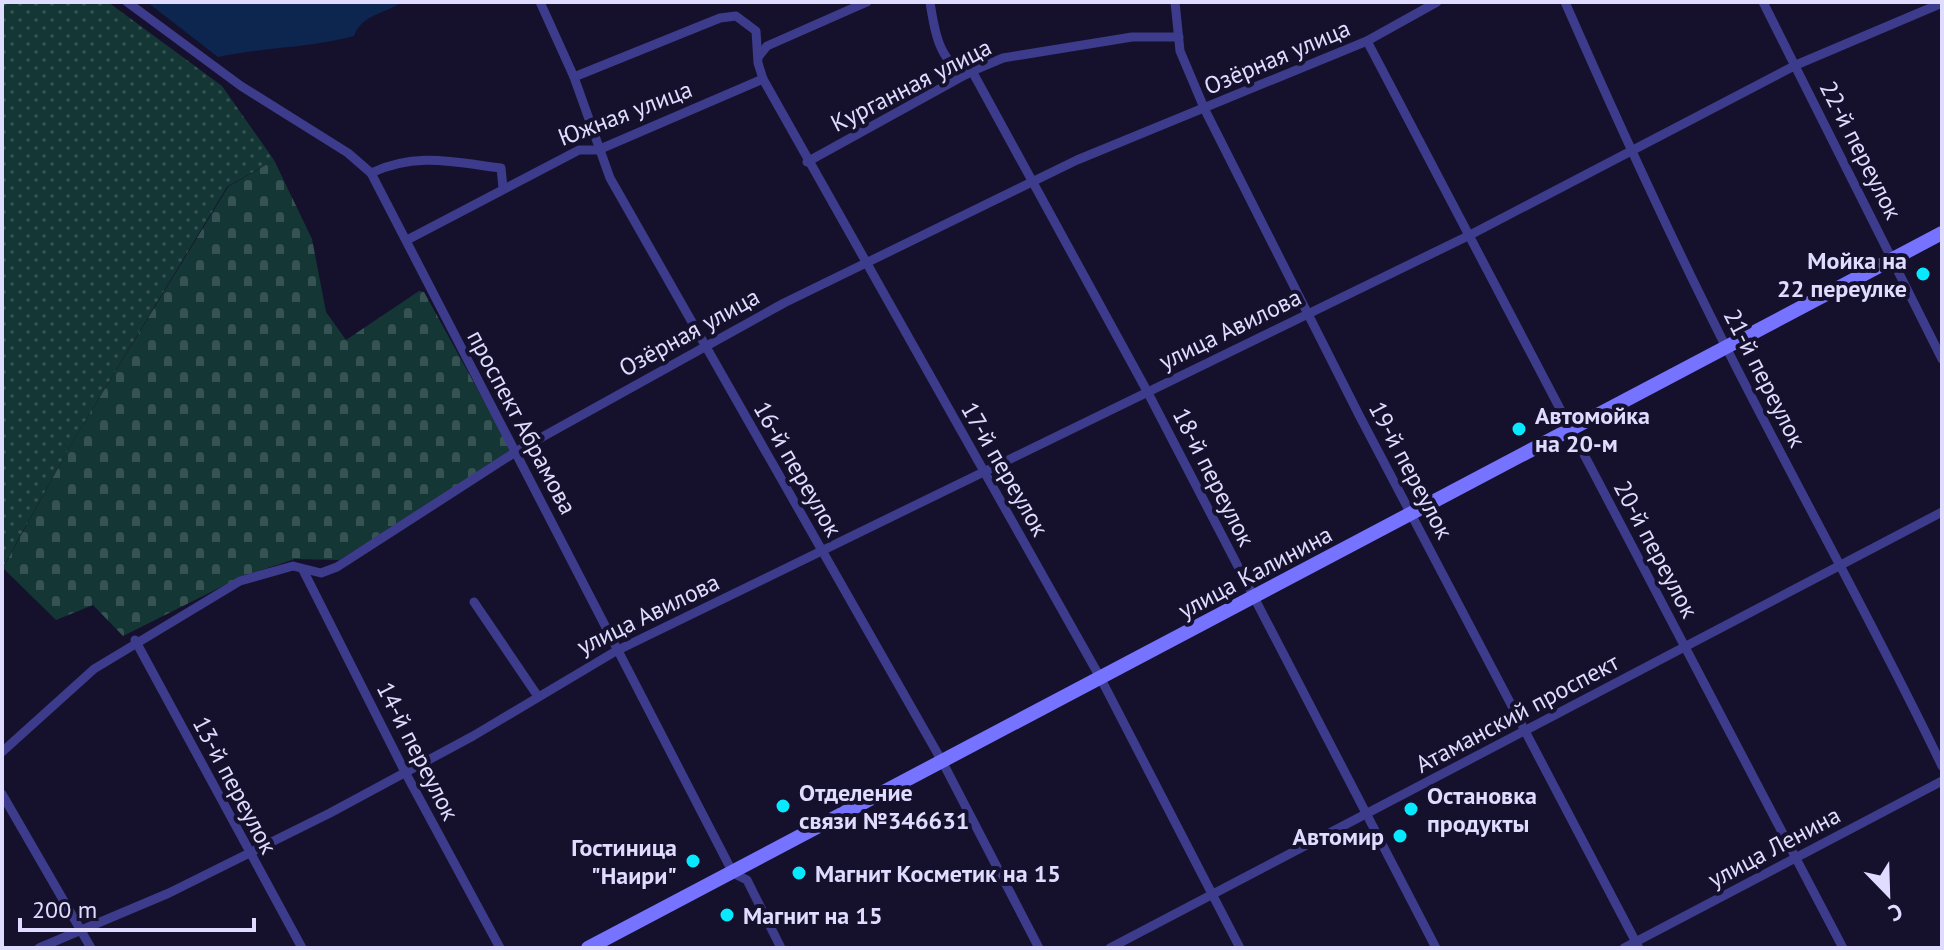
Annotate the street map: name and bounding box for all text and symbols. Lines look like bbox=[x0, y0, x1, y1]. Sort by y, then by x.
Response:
street label: Озёрная улица bbox=[1199, 12, 1355, 102]
street label: Курганная улица bbox=[825, 31, 997, 139]
street label: Южная улица bbox=[554, 73, 696, 153]
street label: 22-й переулок bbox=[1813, 76, 1909, 225]
place label: Мойка на 22 переулке bbox=[1777, 245, 1907, 304]
marker: Мойка на 22 переулке bbox=[1914, 265, 1932, 283]
street label: Озёрная улица bbox=[613, 281, 765, 383]
street label: улица Авилова bbox=[1154, 281, 1306, 377]
street label: 21-й переулок bbox=[1717, 304, 1813, 453]
street label: проспект Абрамова bbox=[460, 324, 584, 520]
street label: 16-й переулок bbox=[747, 396, 850, 543]
street label: 17-й переулок bbox=[954, 396, 1056, 542]
street label: 19-й переулок bbox=[1362, 396, 1460, 545]
place label: Автомойка на 20-м bbox=[1535, 400, 1650, 459]
street label: 18-й переулок bbox=[1166, 403, 1262, 552]
marker: Автомойка на 20-м bbox=[1510, 420, 1528, 438]
street label: 20-й переулок bbox=[1607, 475, 1705, 624]
street label: улица Калинина bbox=[1173, 518, 1337, 626]
street label: улица Авилова bbox=[572, 566, 724, 662]
street label: Атаманский проспект bbox=[1410, 646, 1624, 780]
street label: 14-й переулок bbox=[370, 677, 466, 826]
street label: 13-й переулок bbox=[186, 711, 284, 860]
place label: Отделение связи №346631 bbox=[799, 777, 969, 836]
place label: Остановка продукты bbox=[1427, 780, 1537, 839]
marker: Отделение связи №346631 bbox=[774, 797, 792, 815]
street label: улица Ленина bbox=[1703, 799, 1845, 895]
marker: Остановка продукты bbox=[1402, 800, 1420, 818]
place label: Автомир bbox=[1293, 821, 1384, 852]
marker: Автомир bbox=[1391, 827, 1409, 845]
place label: Гостиница "Наири" bbox=[571, 832, 677, 891]
marker: Гостиница "Наири" bbox=[684, 852, 702, 870]
north arrow bbox=[1848, 854, 1928, 934]
place label: Магнит Косметик на 15 bbox=[815, 858, 1061, 889]
marker: Магнит Косметик на 15 bbox=[790, 864, 808, 882]
scale bar bbox=[20, 882, 254, 932]
text: 200 m bbox=[32, 894, 97, 925]
text: С bbox=[1885, 897, 1907, 928]
place label: Магнит на 15 bbox=[743, 900, 883, 931]
marker: Магнит на 15 bbox=[718, 906, 736, 924]

